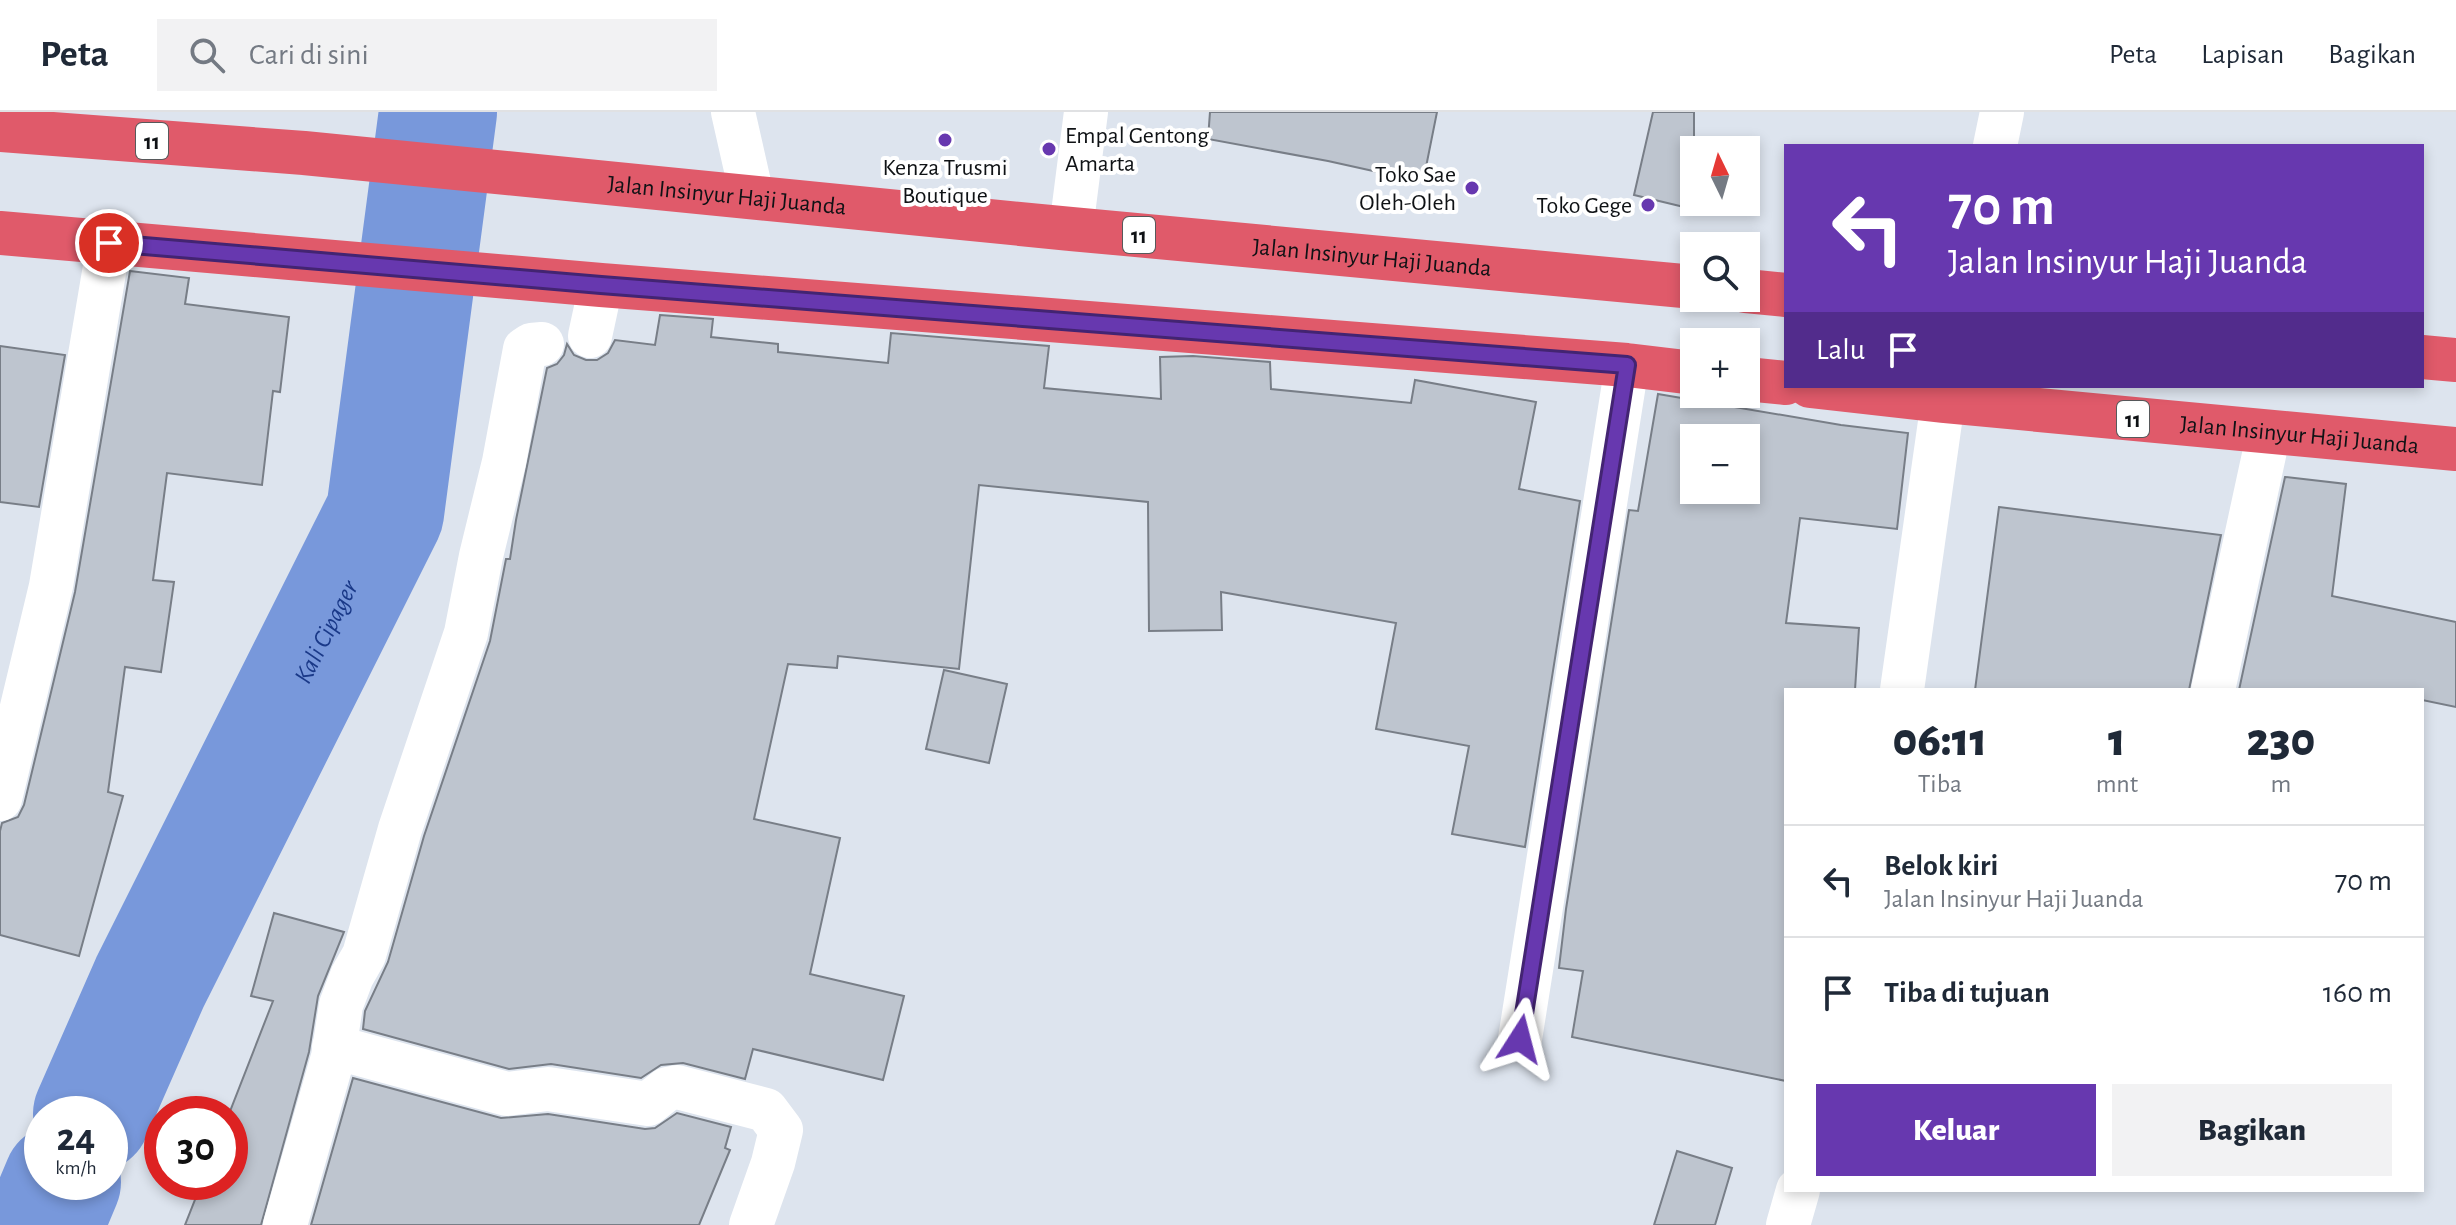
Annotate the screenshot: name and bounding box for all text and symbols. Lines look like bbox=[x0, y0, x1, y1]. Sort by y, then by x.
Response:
search box bbox=[157, 19, 717, 91]
icon: search bbox=[185, 33, 229, 77]
text: Peta bbox=[40, 36, 109, 74]
text: Cari di sini bbox=[249, 40, 369, 70]
text: Peta bbox=[2109, 41, 2157, 69]
text: Lapisan bbox=[2201, 41, 2284, 69]
text: Bagikan bbox=[2328, 41, 2416, 69]
road number: 11 bbox=[136, 123, 168, 159]
place label: Empal Gentong Amarta bbox=[1065, 124, 1209, 176]
marker: Kenza Trusmi Boutique bbox=[936, 131, 954, 149]
north arrow bbox=[1680, 136, 1760, 216]
map controls bbox=[1680, 136, 1760, 504]
marker: Empal Gentong Amarta bbox=[1040, 140, 1058, 158]
place label: Kenza Trusmi Boutique bbox=[882, 156, 1008, 208]
place label: Toko Sae Oleh-Oleh bbox=[1359, 163, 1456, 215]
street label: Jalan Insinyur Haji Juanda bbox=[606, 172, 847, 220]
icon: left bbox=[1816, 176, 1920, 280]
marker: Toko Sae Oleh-Oleh bbox=[1463, 179, 1481, 197]
text: 70 m bbox=[1948, 179, 2055, 235]
place label: Toko Gege bbox=[1536, 194, 1632, 218]
marker: Toko Gege bbox=[1639, 196, 1657, 214]
pin bbox=[75, 209, 143, 277]
road number: 11 bbox=[1123, 217, 1155, 253]
icon: arrive bbox=[87, 221, 131, 265]
button: search bbox=[1680, 232, 1760, 312]
street label: Jalan Insinyur Haji Juanda bbox=[1251, 235, 1493, 281]
text: Jalan Insinyur Haji Juanda bbox=[1948, 244, 2308, 280]
button: + bbox=[1680, 328, 1760, 408]
icon: arrive bbox=[1881, 328, 1925, 372]
text: Lalu bbox=[1816, 335, 1865, 365]
road number: 11 bbox=[2117, 401, 2149, 437]
street label: Jalan Insinyur Haji Juanda bbox=[2179, 412, 2420, 458]
button: − bbox=[1680, 424, 1760, 504]
water label: Kali Cipager bbox=[290, 575, 364, 688]
text: 06:11 bbox=[1893, 717, 1987, 765]
text: 1 bbox=[2108, 717, 2126, 765]
text: 230 bbox=[2246, 717, 2315, 765]
text: Tiba bbox=[1918, 771, 1962, 797]
text: mnt bbox=[2096, 771, 2138, 797]
text: m bbox=[2271, 771, 2291, 797]
text: Belok kiri bbox=[1884, 851, 1998, 881]
icon: left bbox=[1816, 859, 1860, 903]
text: 70 m bbox=[2335, 866, 2392, 896]
text: Jalan Insinyur Haji Juanda bbox=[1884, 886, 2144, 912]
icon: arrive bbox=[1816, 971, 1860, 1015]
text: Tiba di tujuan bbox=[1884, 978, 2050, 1008]
text: 160 m bbox=[2323, 978, 2392, 1008]
position arrow bbox=[1478, 997, 1562, 1081]
button: Keluar bbox=[1816, 1084, 2096, 1176]
button: Bagikan bbox=[2112, 1084, 2392, 1176]
speed limit sign: 30 bbox=[144, 1096, 248, 1200]
text: 24 bbox=[57, 1118, 95, 1158]
text: km/h bbox=[55, 1158, 97, 1178]

